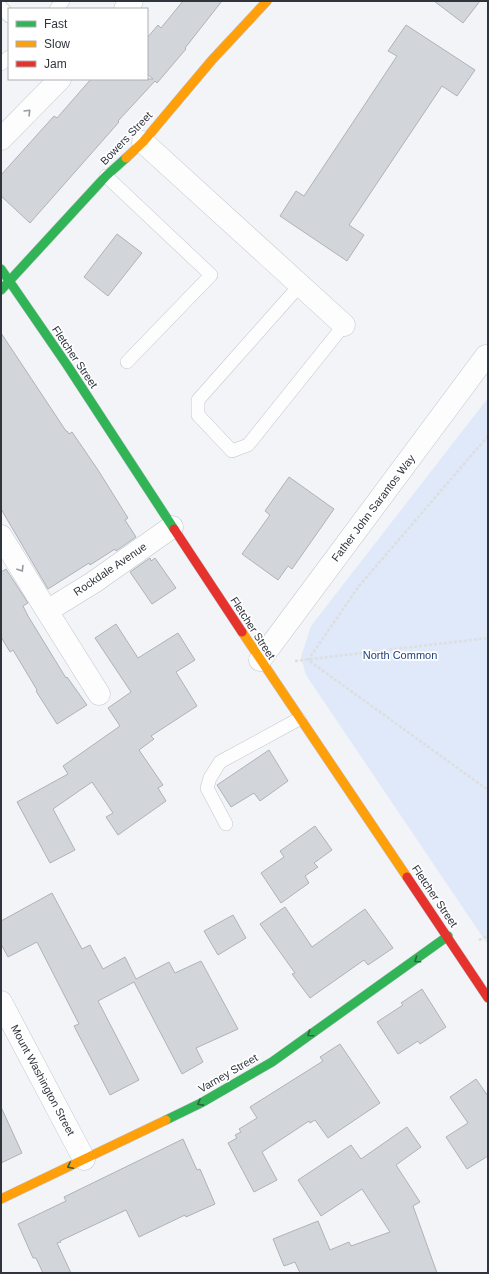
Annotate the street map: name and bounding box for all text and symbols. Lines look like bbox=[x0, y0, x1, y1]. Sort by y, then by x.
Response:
legend bbox=[8, 8, 148, 80]
text: Fast bbox=[44, 17, 68, 31]
text: Slow bbox=[44, 37, 70, 51]
text: Jam bbox=[44, 57, 67, 71]
one-way arrow bbox=[24, 109, 31, 117]
street label: Bowers Street bbox=[98, 109, 154, 167]
street label: Fletcher Street bbox=[50, 324, 100, 390]
street label: Father John Sarantos Way bbox=[329, 452, 417, 564]
street label: Rockdale Avenue bbox=[71, 540, 149, 598]
one-way arrow bbox=[17, 565, 24, 572]
street label: Fletcher Street bbox=[228, 594, 278, 662]
park label: North Common bbox=[363, 649, 437, 661]
street label: Fletcher Street bbox=[410, 863, 460, 929]
one-way arrow bbox=[414, 955, 421, 963]
street label: Mount Washington Street bbox=[9, 1023, 77, 1137]
one-way arrow bbox=[308, 1029, 315, 1036]
street label: Varney Street bbox=[196, 1051, 260, 1095]
one-way arrow bbox=[197, 1098, 204, 1106]
one-way arrow bbox=[67, 1161, 75, 1168]

